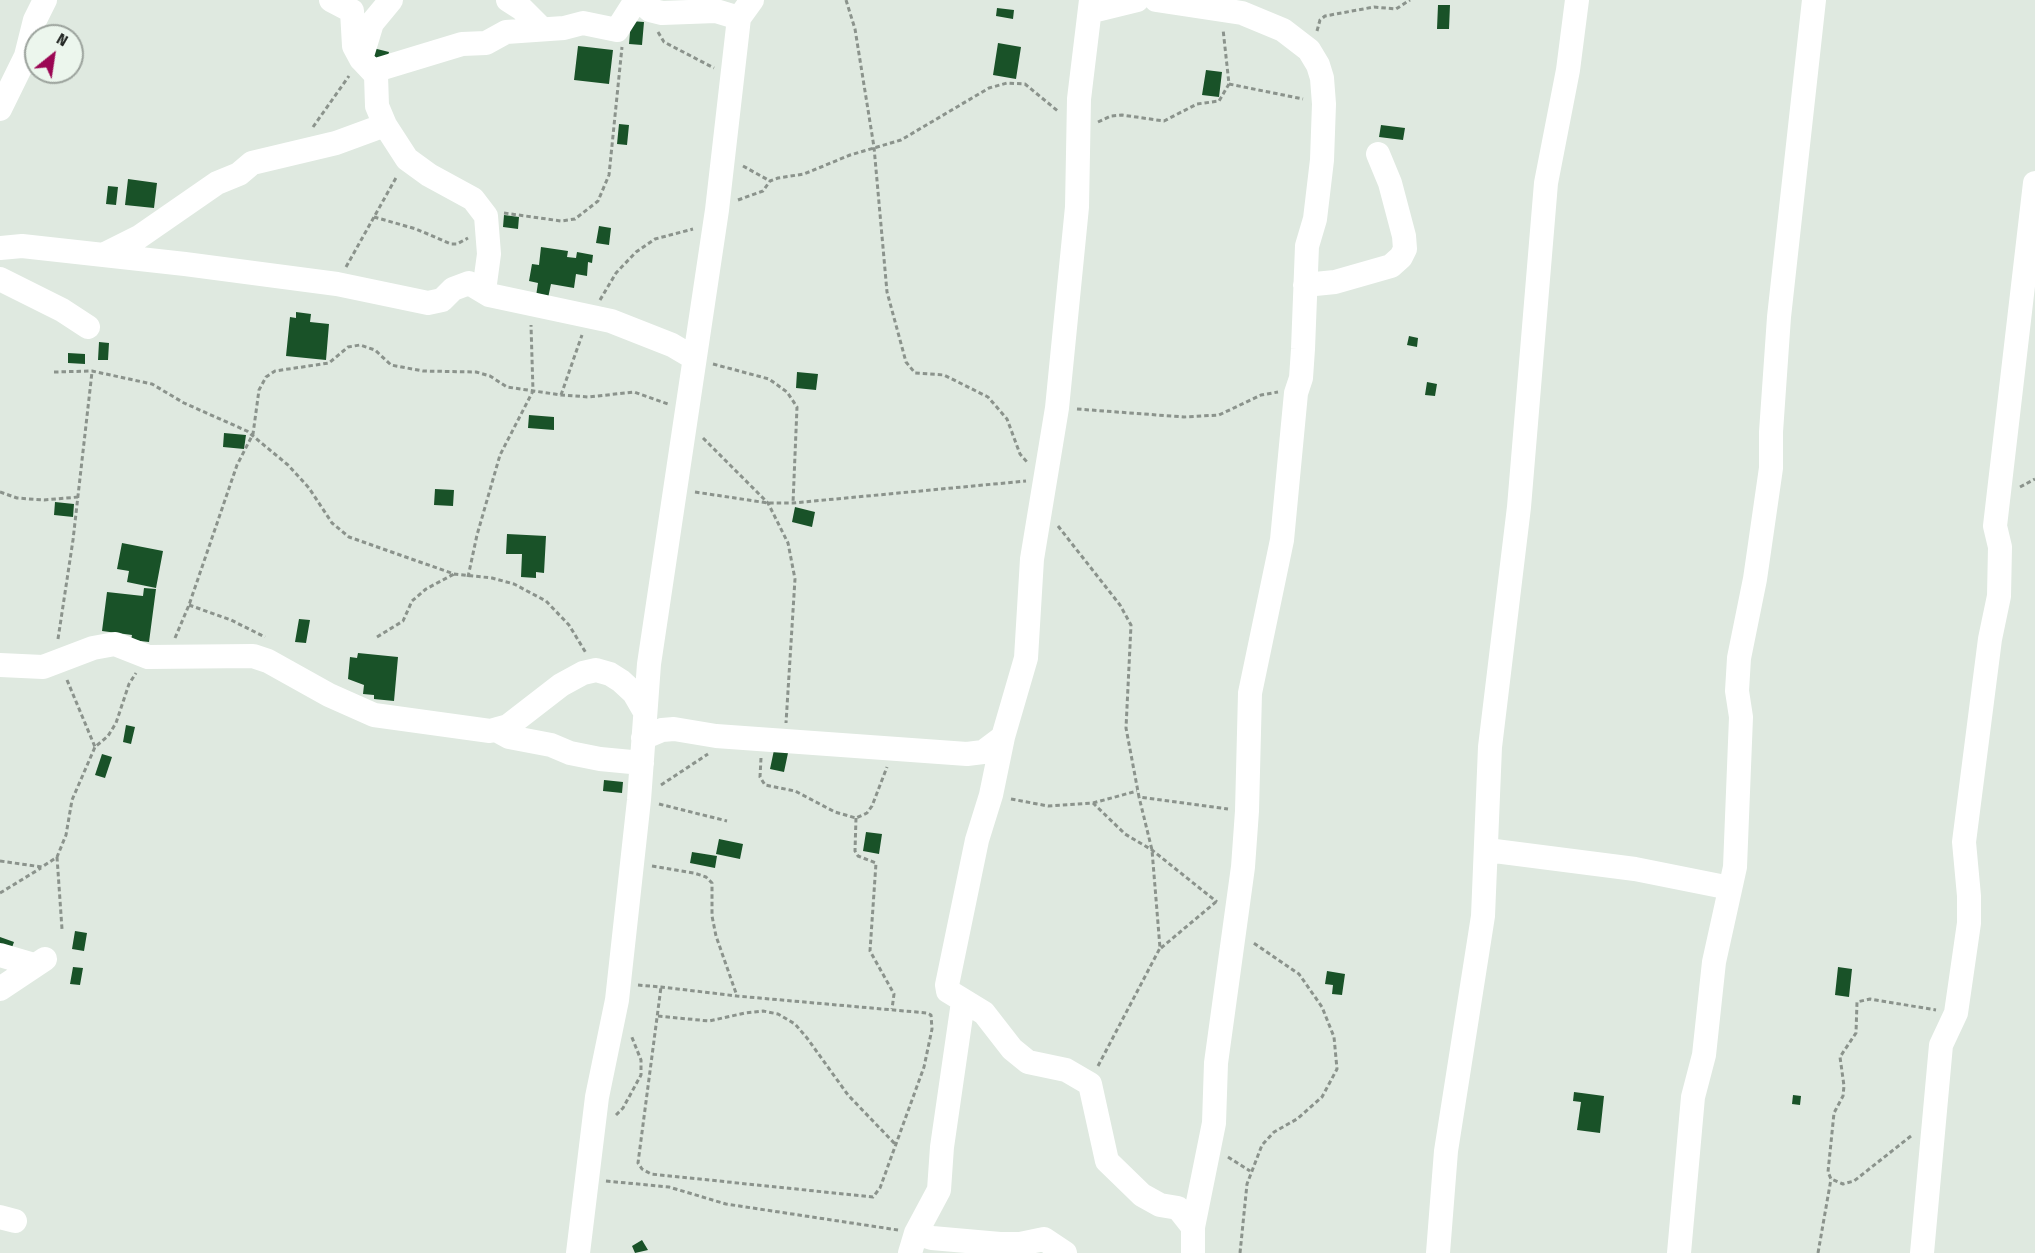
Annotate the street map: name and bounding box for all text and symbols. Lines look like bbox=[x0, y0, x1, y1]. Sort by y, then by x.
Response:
north arrow bbox=[24, 24, 84, 84]
text: N bbox=[53, 29, 71, 50]

